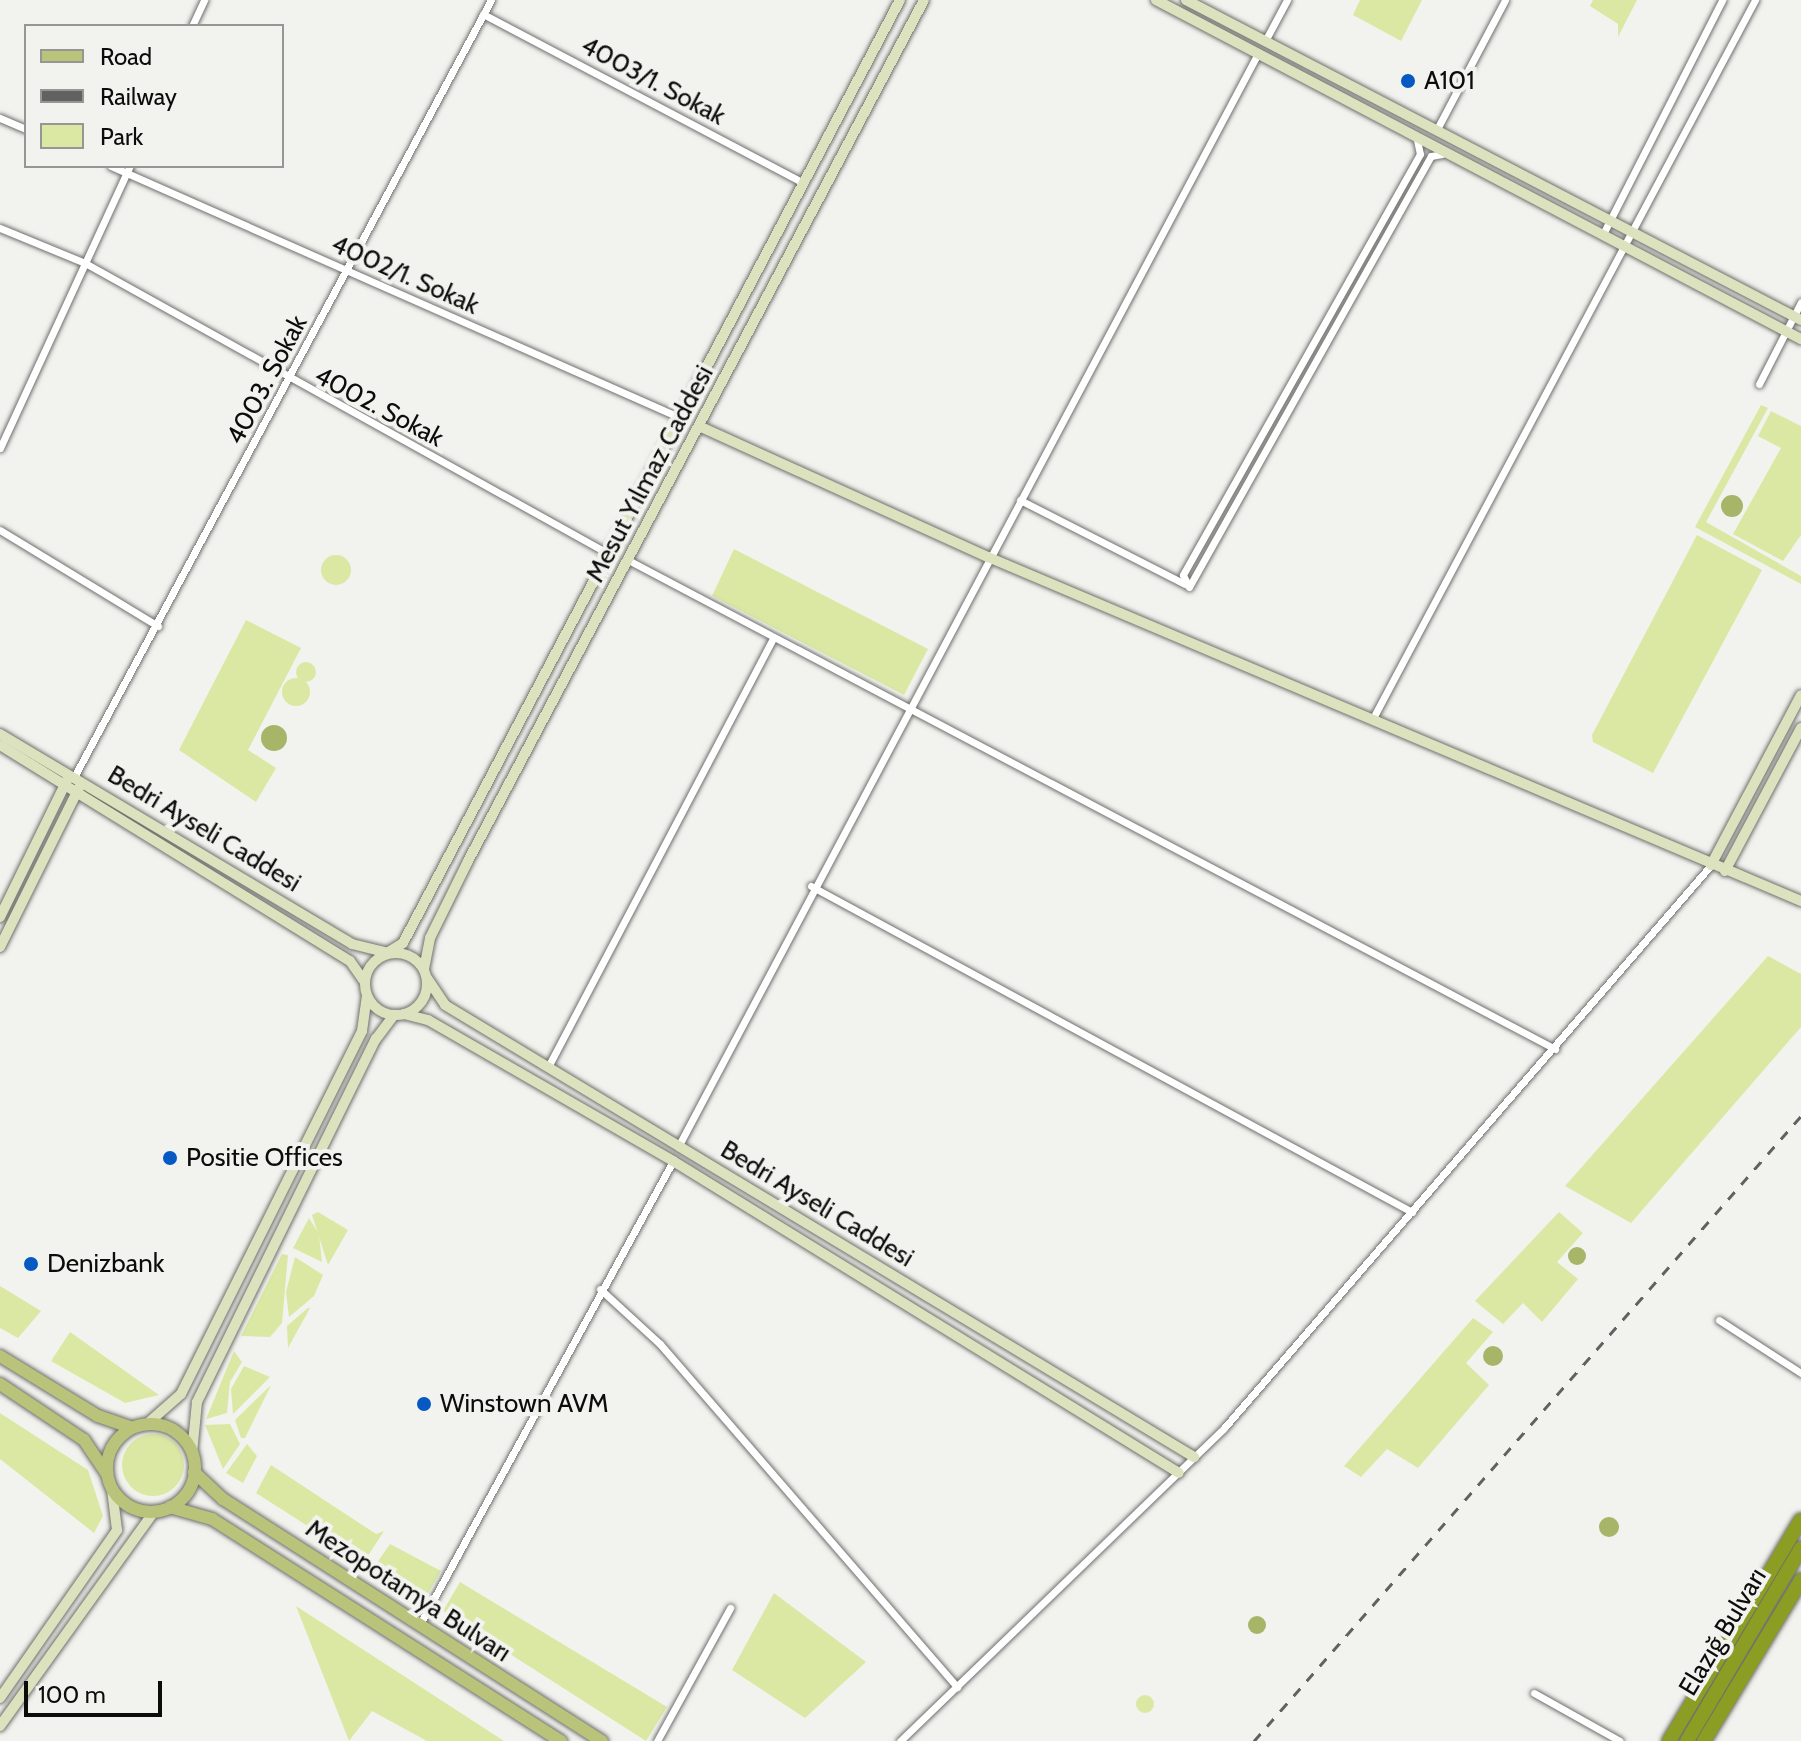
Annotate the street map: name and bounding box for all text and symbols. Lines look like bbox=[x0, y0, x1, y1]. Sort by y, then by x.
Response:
legend bbox=[24, 24, 284, 168]
street label: 4003/1. Sokak bbox=[576, 30, 730, 132]
text: Road bbox=[100, 42, 152, 71]
place label: A101 bbox=[1424, 65, 1475, 97]
marker: A101 bbox=[1399, 72, 1417, 90]
text: Railway bbox=[100, 82, 177, 111]
text: Park bbox=[100, 122, 143, 151]
street label: 4002/1. Sokak bbox=[326, 229, 484, 321]
street label: 4003. Sokak bbox=[220, 310, 314, 450]
street label: 4002. Sokak bbox=[309, 360, 449, 454]
street label: Mesut Yılmaz Caddesi bbox=[580, 360, 720, 588]
street label: Bedri Ayseli Caddesi bbox=[102, 759, 306, 899]
street label: Bedri Ayseli Caddesi bbox=[715, 1134, 919, 1274]
place label: Positie Offices bbox=[186, 1142, 343, 1174]
marker: Positie Offices bbox=[161, 1149, 179, 1167]
place label: Denizbank bbox=[47, 1248, 164, 1280]
marker: Denizbank bbox=[22, 1255, 40, 1273]
place label: Winstown AVM bbox=[440, 1388, 609, 1420]
marker: Winstown AVM bbox=[415, 1395, 433, 1413]
street label: Mezopotamya Bulvarı bbox=[300, 1513, 516, 1669]
street label: Elazığ Bulvarı bbox=[1673, 1563, 1773, 1701]
scale bar bbox=[28, 1665, 166, 1715]
text: 100 m bbox=[38, 1680, 106, 1709]

